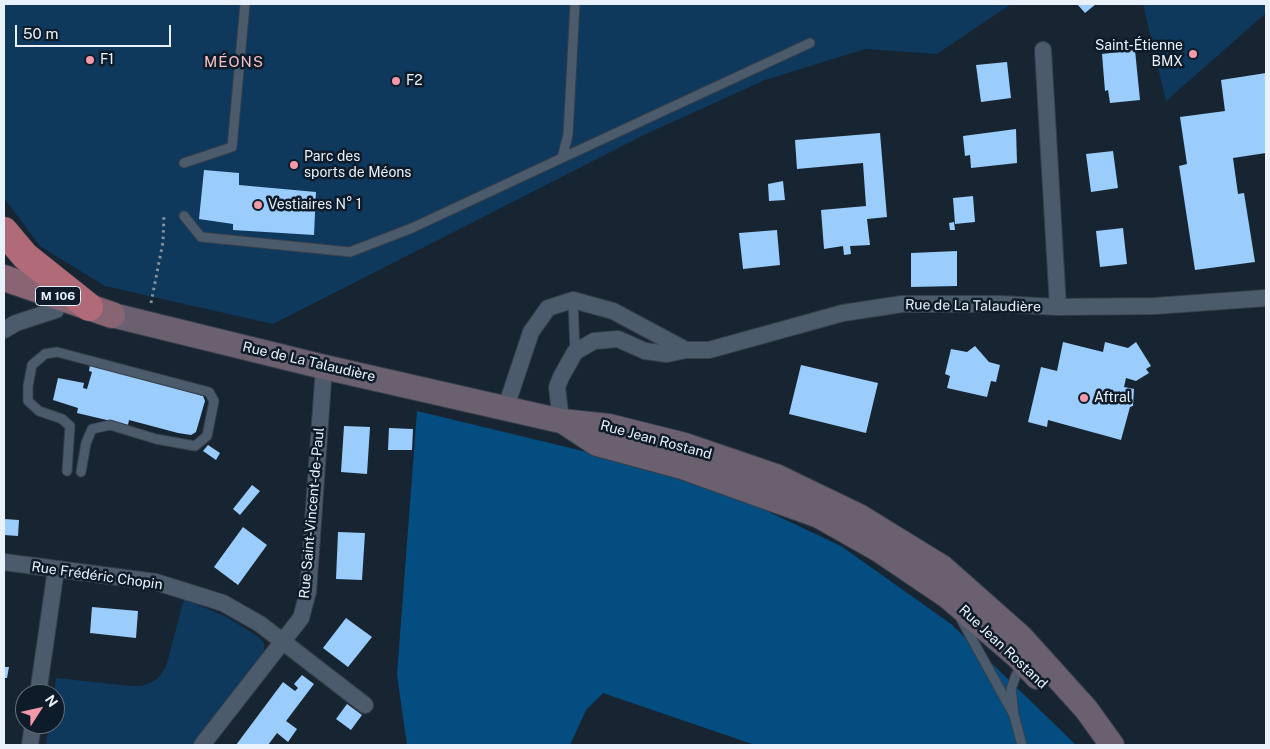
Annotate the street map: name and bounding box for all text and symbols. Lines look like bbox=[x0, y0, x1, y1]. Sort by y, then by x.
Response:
scale bar bbox=[18, 15, 174, 47]
text: 50 m bbox=[23, 25, 58, 42]
place label: Saint-Étienne BMX bbox=[1095, 38, 1183, 70]
marker: Saint-Étienne BMX bbox=[1187, 48, 1199, 60]
place label: F1 bbox=[100, 52, 114, 68]
district label: MÉONS bbox=[203, 53, 265, 71]
marker: F1 bbox=[84, 54, 96, 66]
place label: F2 bbox=[406, 73, 423, 89]
marker: F2 bbox=[390, 75, 402, 87]
place label: Parc des sports de Méons bbox=[304, 149, 411, 182]
marker: Parc des sports de Méons bbox=[288, 159, 300, 171]
place label: Vestiaires N° 1 bbox=[268, 197, 362, 213]
marker: Vestiaires N° 1 bbox=[252, 199, 264, 211]
road number: M 106 bbox=[36, 286, 80, 306]
street label: Rue de La Talaudière bbox=[905, 296, 1041, 316]
street label: Rue de La Talaudière bbox=[241, 339, 377, 385]
place label: Aftral bbox=[1094, 390, 1131, 406]
marker: Aftral bbox=[1078, 392, 1090, 404]
street label: Rue Jean Rostand bbox=[598, 417, 714, 463]
street label: Rue Saint-Vincent-de-Paul bbox=[296, 427, 328, 599]
street label: Rue Frédéric Chopin bbox=[30, 558, 164, 594]
street label: Rue Jean Rostand bbox=[955, 602, 1051, 692]
north arrow bbox=[15, 684, 65, 734]
text: N bbox=[42, 692, 61, 710]

